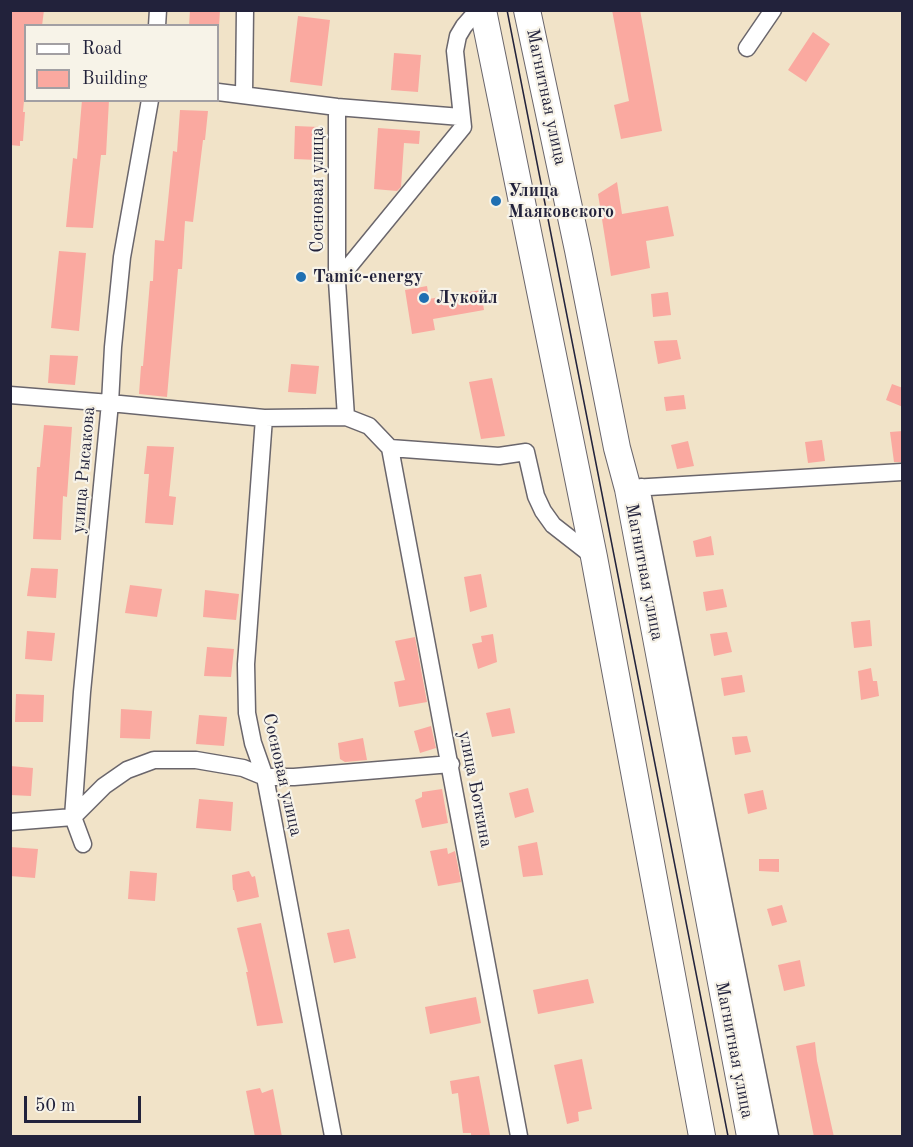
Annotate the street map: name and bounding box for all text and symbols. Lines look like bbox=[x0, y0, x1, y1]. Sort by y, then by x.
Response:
legend bbox=[24, 24, 219, 102]
street label: Магнитная улица bbox=[521, 27, 571, 167]
text: Road bbox=[82, 40, 122, 58]
text: Building bbox=[82, 70, 147, 88]
street label: Сосновая улица bbox=[307, 127, 329, 253]
place label: Улица Маяковского bbox=[508, 180, 614, 222]
marker: Улица Маяковского bbox=[489, 194, 503, 208]
place label: Tamic-energy bbox=[313, 266, 423, 288]
marker: Tamic-energy bbox=[294, 270, 308, 284]
place label: Лукойл bbox=[436, 287, 498, 309]
marker: Лукойл bbox=[417, 291, 431, 305]
street label: улица Рысакова bbox=[68, 406, 100, 534]
street label: Магнитная улица bbox=[620, 502, 668, 642]
street label: Сосновая улица bbox=[257, 711, 307, 839]
street label: улица Боткина bbox=[453, 729, 497, 849]
street label: Магнитная улица bbox=[710, 980, 758, 1120]
scale bar bbox=[27, 1084, 144, 1122]
text: 50 m bbox=[35, 1097, 75, 1115]

